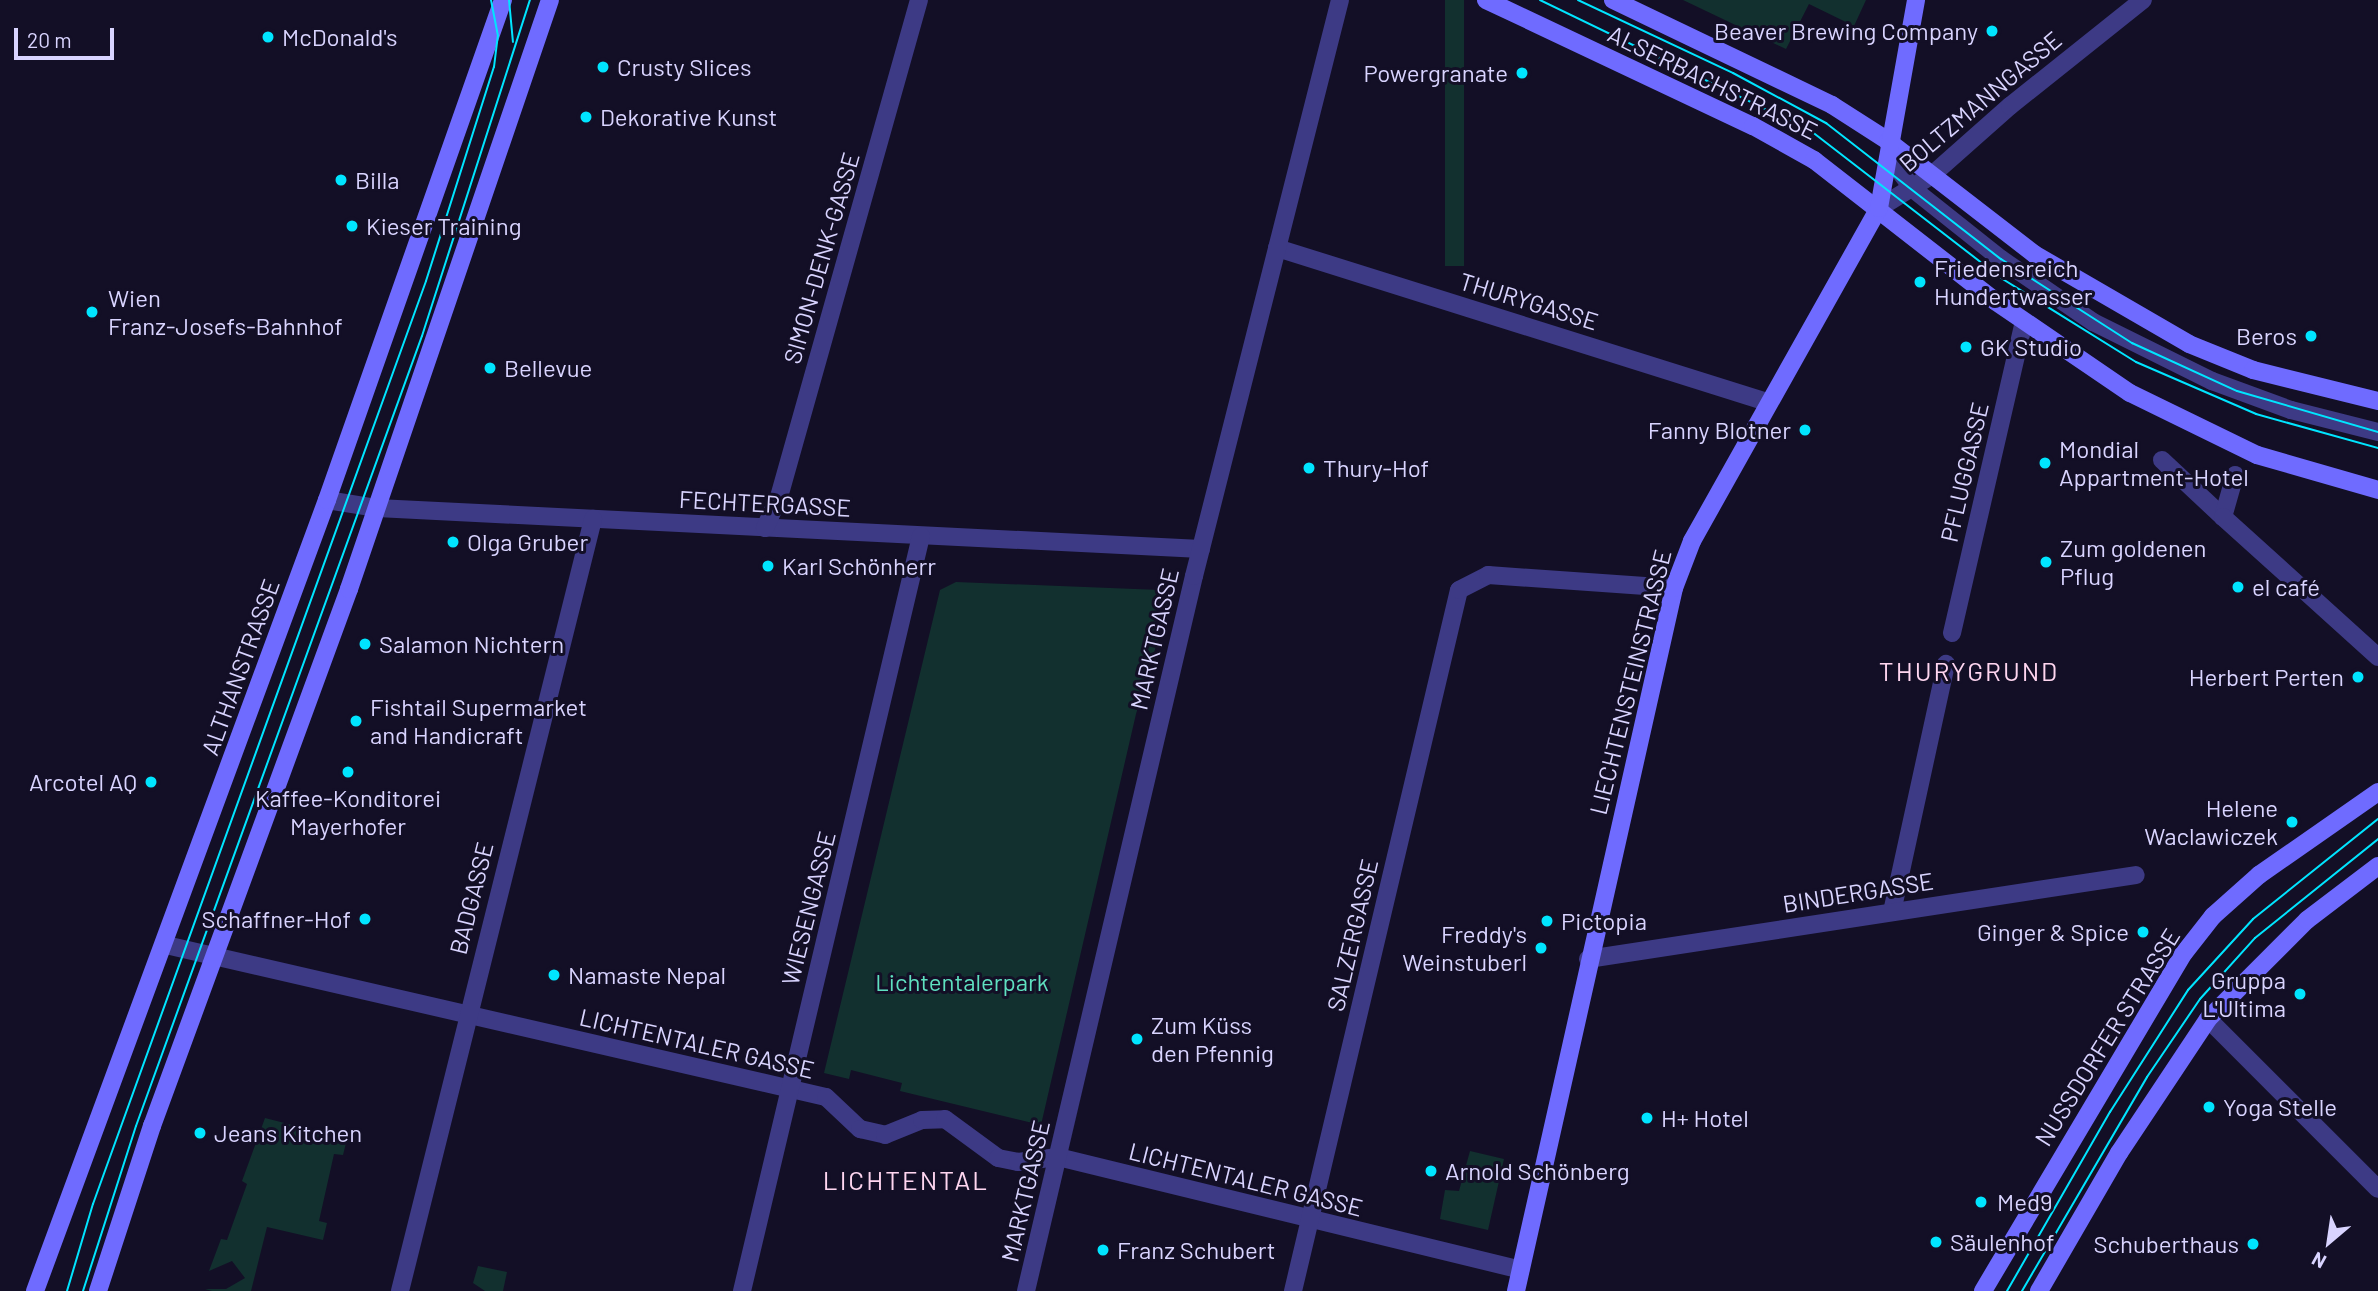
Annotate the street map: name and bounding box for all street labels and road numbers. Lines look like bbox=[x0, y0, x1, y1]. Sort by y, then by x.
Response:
street label: ALSERBACHSTRASSE bbox=[1604, 19, 1822, 145]
street label: BOLTZMANNGASSE bbox=[1893, 25, 2067, 177]
street label: SIMON-DENK-GASSE bbox=[777, 149, 865, 367]
street label: THURYGASSE bbox=[1456, 266, 1602, 336]
street label: PFLUGGASSE bbox=[1934, 399, 1994, 545]
street label: FECHTERGASSE bbox=[678, 484, 852, 522]
street label: LIECHTENSTEINSTRASSE bbox=[1583, 546, 1677, 818]
street label: MARKTGASSE bbox=[1124, 565, 1184, 713]
street label: ALTHANSTRASSE bbox=[195, 575, 285, 759]
street label: WIESENGASSE bbox=[775, 828, 841, 988]
street label: BADGASSE bbox=[443, 839, 499, 957]
street label: SALZERGASSE bbox=[1320, 856, 1384, 1014]
street label: BINDERGASSE bbox=[1781, 866, 1935, 918]
street label: NUSSDORFER STRASSE bbox=[2028, 923, 2186, 1151]
street label: LICHTENTALER GASSE bbox=[577, 1002, 817, 1084]
street label: MARKTGASSE bbox=[995, 1117, 1055, 1265]
street label: LICHTENTALER GASSE bbox=[1126, 1136, 1366, 1222]

